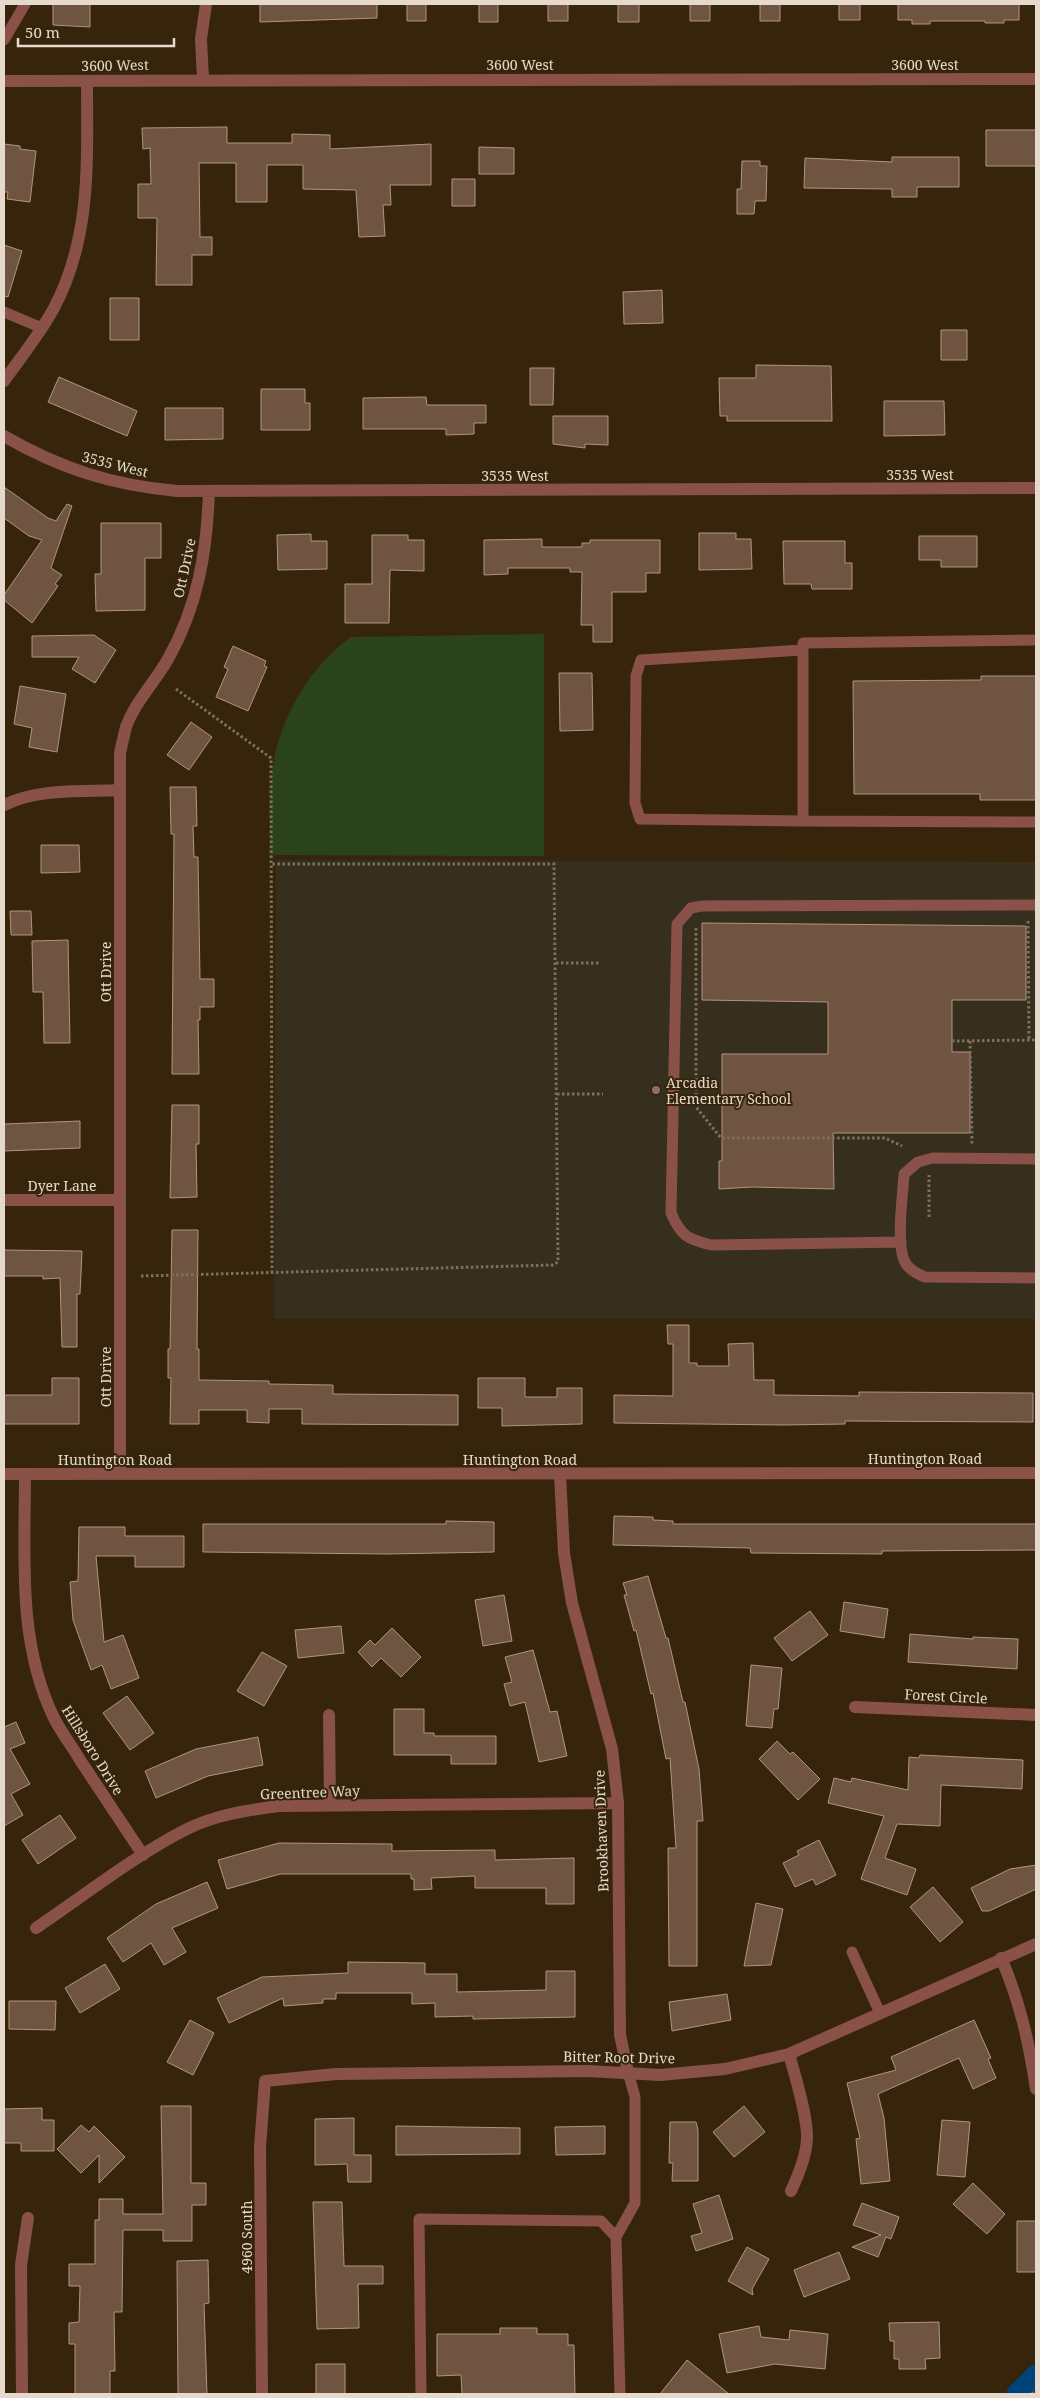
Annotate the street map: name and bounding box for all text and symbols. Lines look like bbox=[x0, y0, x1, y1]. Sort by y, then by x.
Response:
scale bar bbox=[18, 15, 174, 47]
text: 50 m bbox=[25, 22, 60, 42]
street label: 3600 West bbox=[81, 55, 149, 75]
street label: 3600 West bbox=[486, 55, 554, 74]
street label: 3600 West bbox=[891, 55, 959, 74]
street label: 3535 West bbox=[80, 447, 150, 481]
street label: 3535 West bbox=[886, 465, 954, 484]
street label: 3535 West bbox=[481, 466, 549, 485]
street label: Ott Drive bbox=[168, 536, 200, 600]
street label: Ott Drive bbox=[96, 942, 115, 1002]
place label: Arcadia Elementary School bbox=[666, 1073, 792, 1108]
marker: Arcadia Elementary School bbox=[650, 1084, 662, 1096]
street label: Dyer Lane bbox=[28, 1176, 96, 1195]
street label: Ott Drive bbox=[96, 1347, 115, 1407]
street label: Huntington Road bbox=[868, 1449, 983, 1468]
street label: Huntington Road bbox=[58, 1450, 173, 1469]
street label: Huntington Road bbox=[463, 1450, 578, 1469]
street label: Forest Circle bbox=[904, 1684, 988, 1708]
street label: Hillsboro Drive bbox=[58, 1702, 128, 1798]
street label: Brookhaven Drive bbox=[589, 1770, 613, 1892]
street label: Greentree Way bbox=[260, 1781, 360, 1803]
street label: Bitter Root Drive bbox=[563, 2047, 675, 2067]
street label: 4960 South bbox=[237, 2200, 256, 2274]

